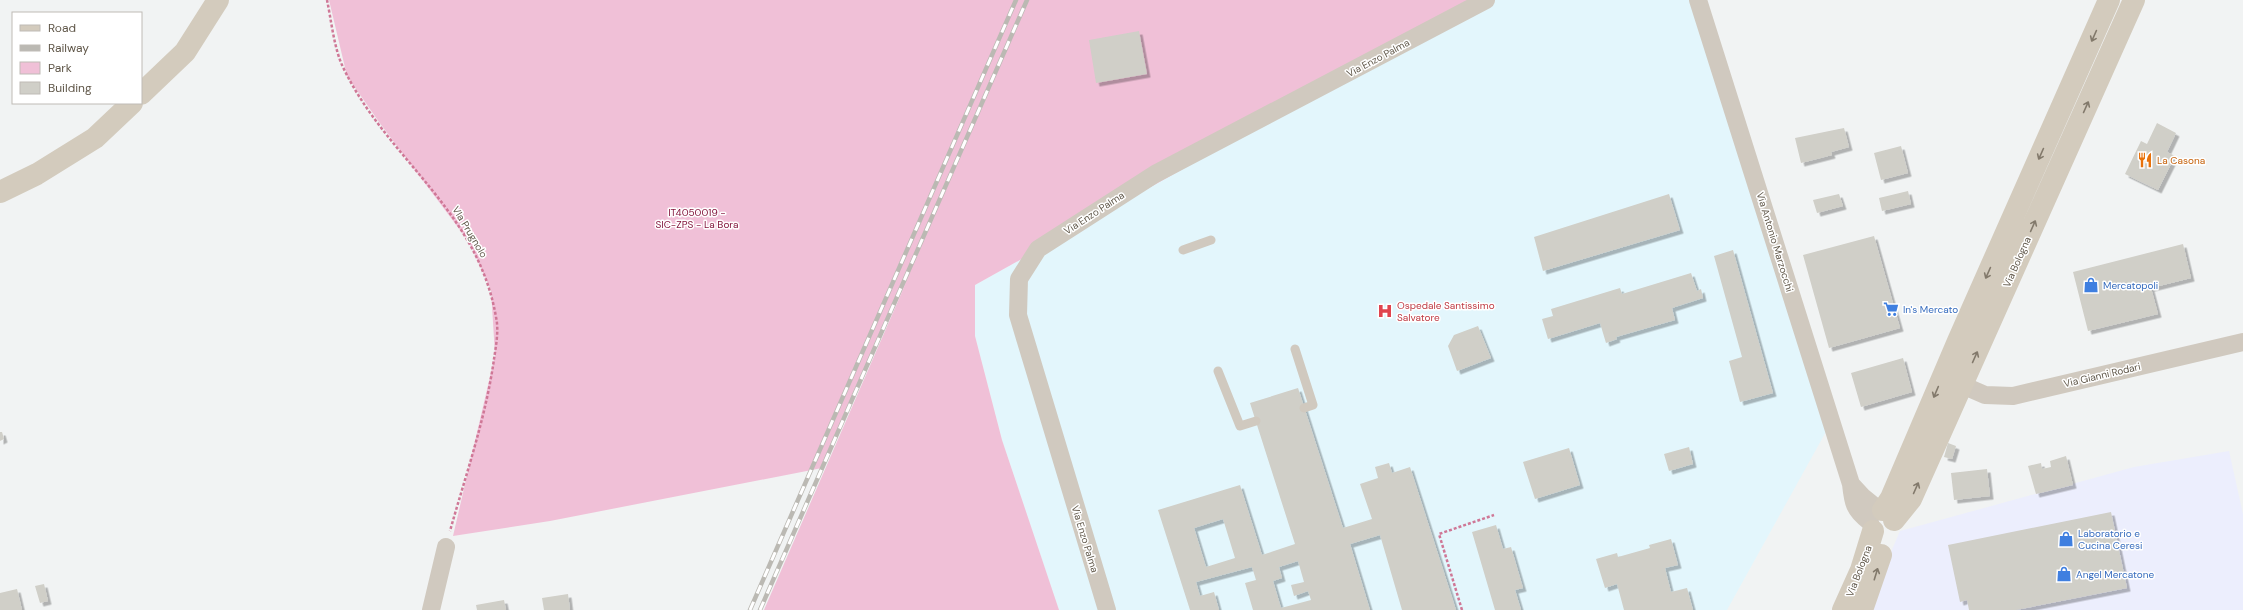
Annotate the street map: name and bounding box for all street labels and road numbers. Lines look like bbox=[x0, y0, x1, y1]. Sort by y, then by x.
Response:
street label: Via Enzo Palma bbox=[1344, 36, 1412, 80]
street label: Via Enzo Palma bbox=[1061, 189, 1127, 237]
street label: Via Antonio Marzocchi bbox=[1754, 191, 1796, 293]
street label: VIa Prugnolo bbox=[450, 204, 490, 260]
street label: Via Bologna bbox=[2000, 235, 2034, 289]
street label: Via Gianni Rodari bbox=[2062, 360, 2142, 390]
street label: Via Enzo Palma bbox=[1069, 504, 1101, 574]
street label: Via Bologna bbox=[1843, 544, 1875, 598]

